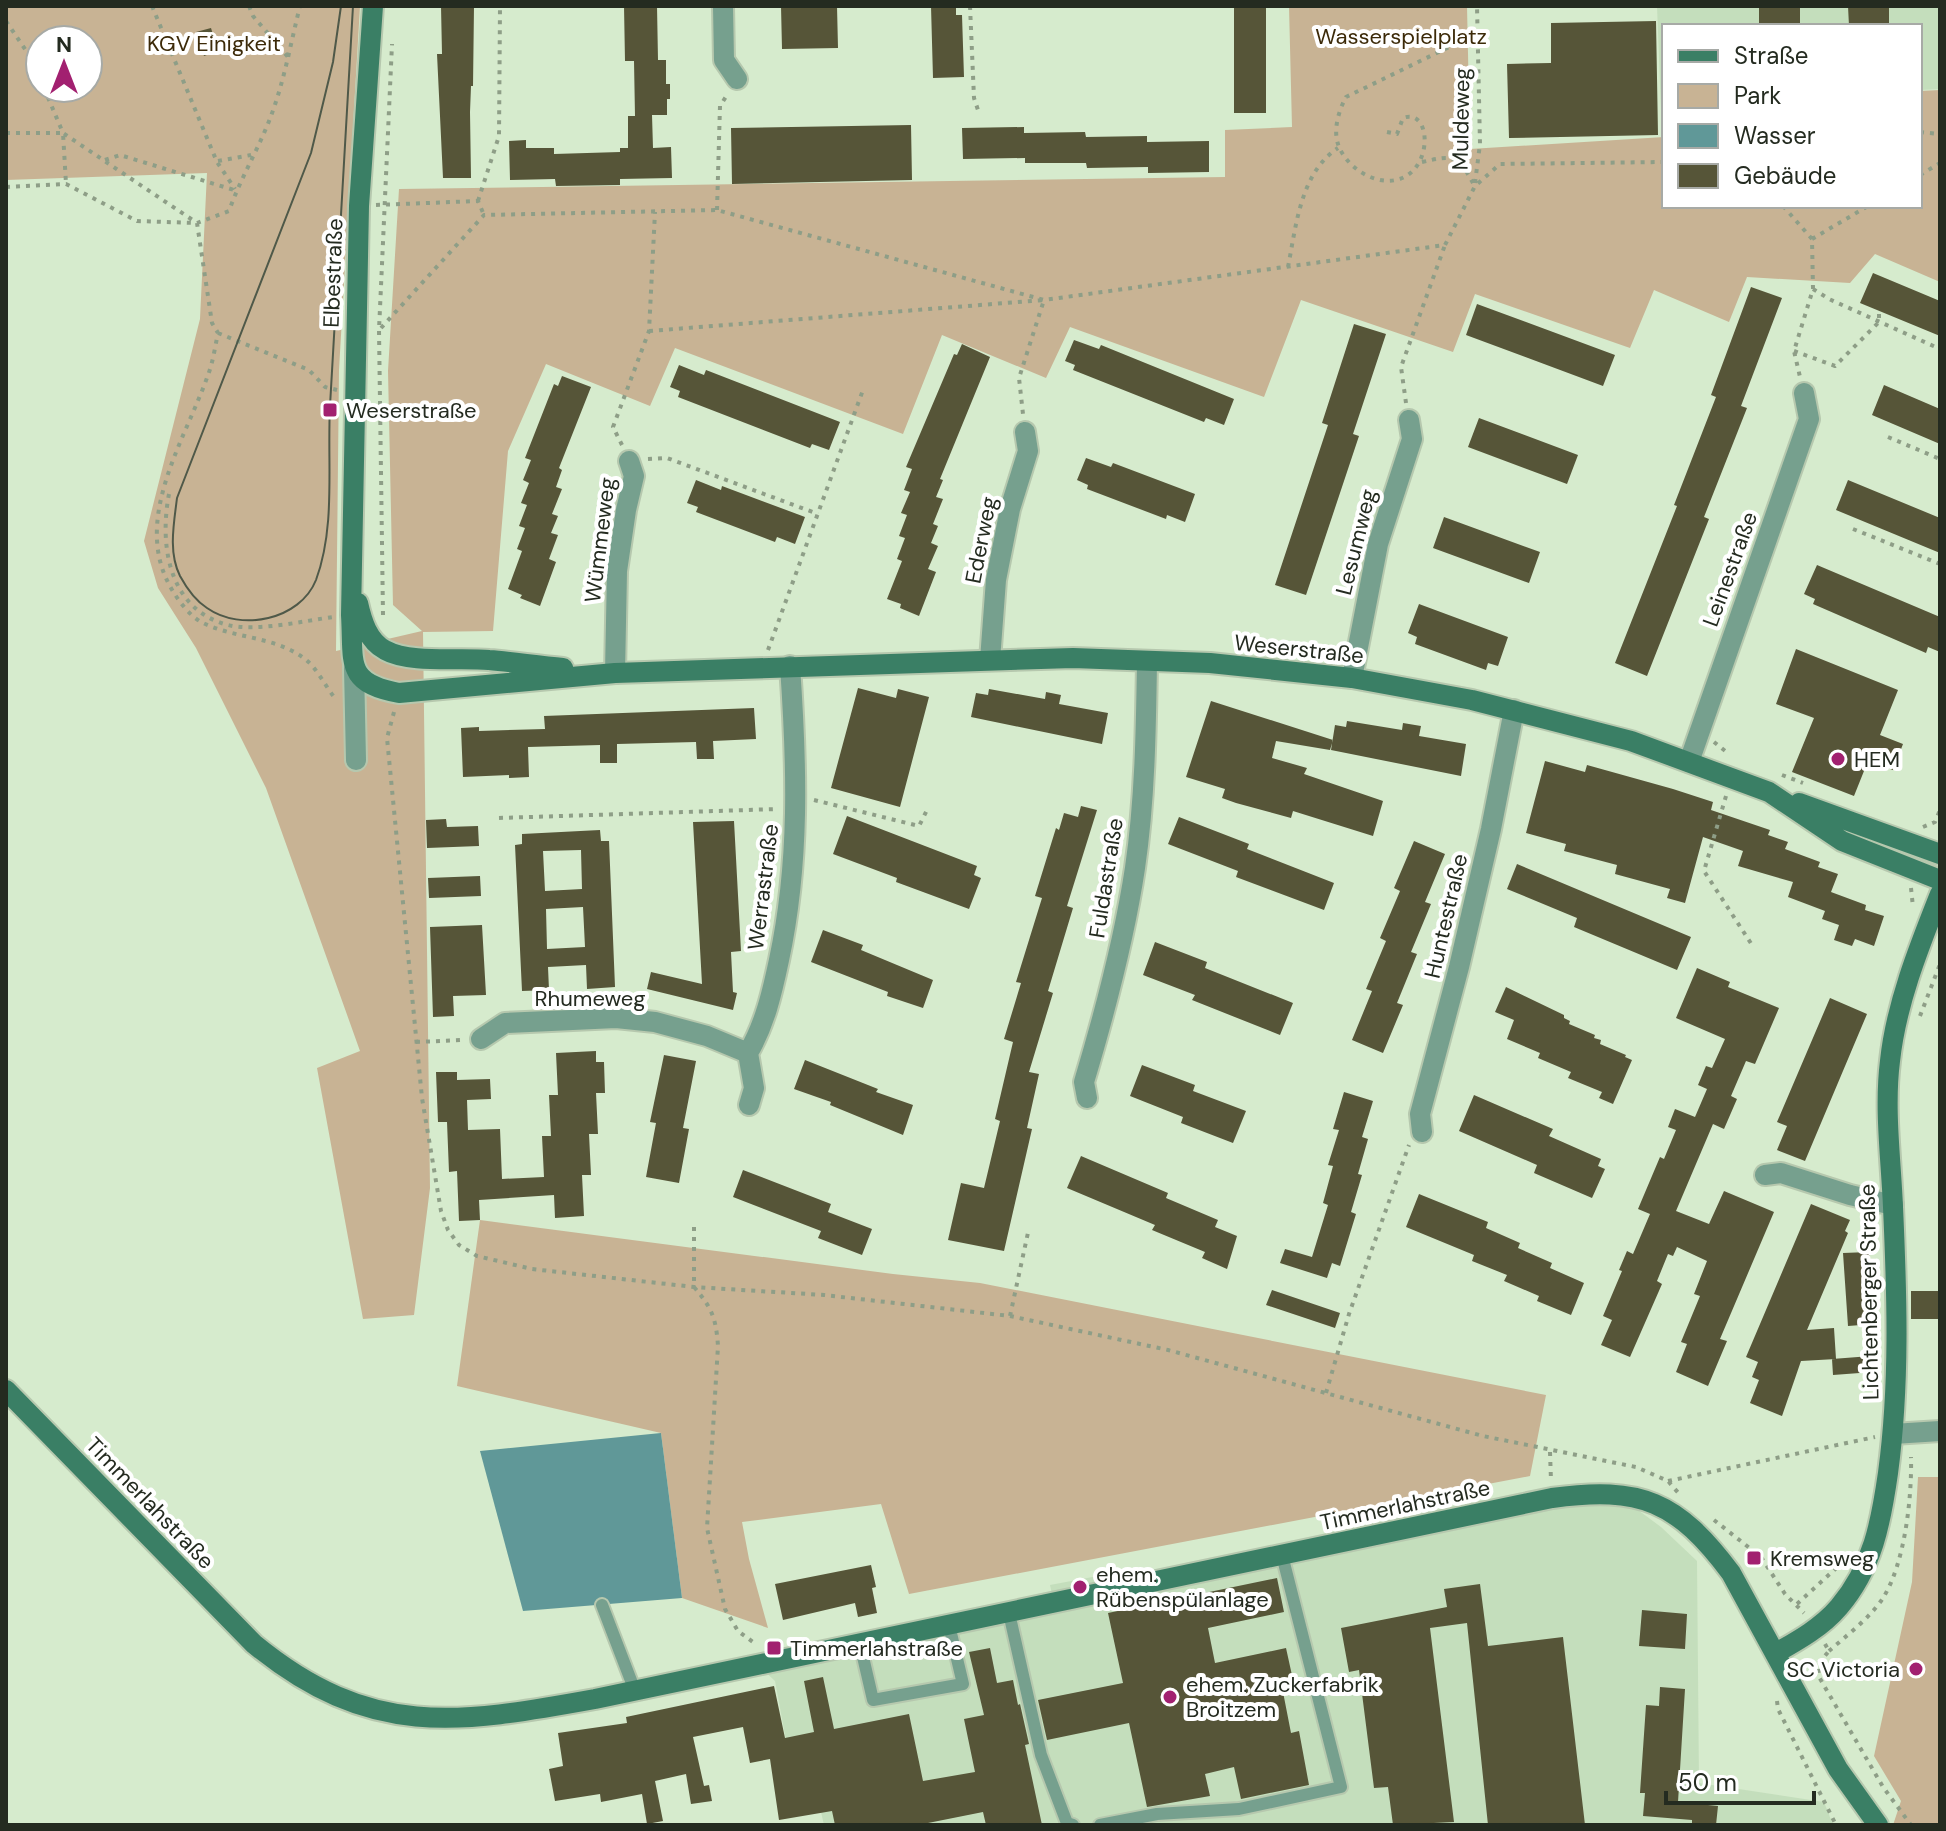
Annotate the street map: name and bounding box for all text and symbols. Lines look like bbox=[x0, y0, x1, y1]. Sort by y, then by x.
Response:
park label: Wasserspielplatz bbox=[1315, 22, 1487, 51]
north arrow bbox=[24, 24, 104, 104]
legend bbox=[1662, 24, 1922, 208]
park label: KGV Einigkeit bbox=[147, 29, 281, 58]
text: N bbox=[56, 30, 72, 59]
text: Straße bbox=[1734, 40, 1808, 71]
street label: Muldeweg bbox=[1446, 67, 1476, 171]
text: Park bbox=[1734, 80, 1781, 111]
text: Wasser bbox=[1734, 120, 1816, 151]
text: Gebäude bbox=[1734, 160, 1836, 191]
street label: Elbestraße bbox=[317, 218, 349, 328]
place label: Weserstraße bbox=[346, 396, 476, 425]
marker: Weserstraße bbox=[321, 401, 339, 419]
street label: Wümmeweg bbox=[578, 476, 622, 604]
street label: Lesumweg bbox=[1329, 486, 1383, 598]
street label: Ederweg bbox=[958, 494, 1004, 586]
street label: Leinestraße bbox=[1696, 508, 1764, 630]
street label: Weserstraße bbox=[1233, 628, 1365, 670]
place label: HEM bbox=[1854, 745, 1900, 774]
marker: HEM bbox=[1829, 750, 1847, 768]
street label: Fuldastraße bbox=[1082, 816, 1130, 940]
street label: Werrastraße bbox=[741, 822, 785, 952]
street label: Huntestraße bbox=[1418, 851, 1474, 981]
street label: Rhumeweg bbox=[534, 984, 646, 1013]
street label: Lichtenberger Straße bbox=[1853, 1184, 1885, 1400]
street label: Timmerlahstraße bbox=[79, 1431, 221, 1575]
street label: Timmerlahstraße bbox=[1317, 1473, 1493, 1537]
place label: Kremsweg bbox=[1770, 1544, 1874, 1573]
marker: Kremsweg bbox=[1745, 1549, 1763, 1567]
place label: ehem. Rübenspülanlage bbox=[1096, 1560, 1269, 1614]
marker: ehem. Rübenspülanlage bbox=[1071, 1578, 1089, 1596]
place label: Timmerlahstraße bbox=[790, 1634, 963, 1663]
marker: Timmerlahstraße bbox=[765, 1639, 783, 1657]
place label: SC Victoria bbox=[1787, 1655, 1900, 1684]
marker: SC Victoria bbox=[1907, 1660, 1925, 1678]
place label: ehem. Zuckerfabrik Broitzem bbox=[1186, 1670, 1379, 1724]
marker: ehem. Zuckerfabrik Broitzem bbox=[1161, 1688, 1179, 1706]
scale bar bbox=[1666, 1755, 1814, 1805]
text: 50 m bbox=[1678, 1767, 1737, 1798]

